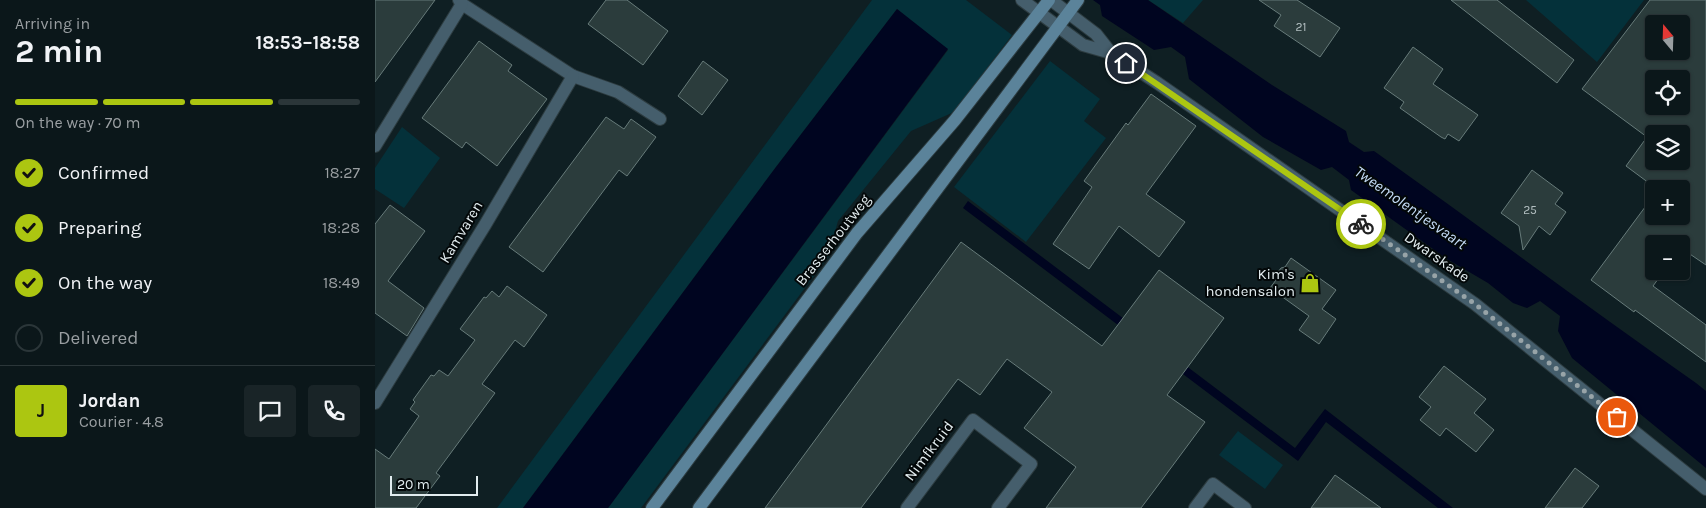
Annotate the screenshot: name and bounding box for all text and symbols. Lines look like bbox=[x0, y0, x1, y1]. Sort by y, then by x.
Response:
text: Arriving in bbox=[15, 14, 90, 33]
north arrow bbox=[1645, 15, 1690, 60]
map controls bbox=[1645, 15, 1690, 280]
house number: 21 bbox=[1296, 20, 1306, 34]
text: 18:53–18:58 bbox=[255, 32, 360, 54]
text: 2 min bbox=[15, 33, 103, 70]
pin bbox=[1105, 42, 1147, 84]
icon: home bbox=[1112, 49, 1140, 77]
button: locate bbox=[1645, 70, 1690, 115]
text: On the way · 70 m bbox=[15, 113, 141, 132]
button: layers bbox=[1645, 125, 1690, 170]
icon: check bbox=[15, 159, 43, 187]
text: Confirmed bbox=[58, 162, 149, 184]
water label: Tweemolentjesvaart bbox=[1351, 162, 1471, 254]
text: 18:27 bbox=[324, 163, 360, 182]
button: + bbox=[1645, 180, 1690, 225]
street label: Brasserhoutweg bbox=[792, 190, 875, 289]
street label: Kamvaren bbox=[435, 198, 487, 266]
courier bbox=[1336, 199, 1386, 249]
house number: 25 bbox=[1523, 203, 1537, 217]
icon: bike bbox=[1347, 210, 1375, 238]
icon: check bbox=[15, 214, 43, 242]
text: Preparing bbox=[58, 217, 141, 239]
text: 18:28 bbox=[322, 218, 360, 237]
street label: Dwarskade bbox=[1401, 228, 1473, 286]
button: − bbox=[1645, 235, 1690, 280]
place label: Kim's hondensalon bbox=[1205, 265, 1295, 300]
icon: check bbox=[15, 269, 43, 297]
text: On the way bbox=[58, 272, 152, 294]
shop icon: Kim's hondensalon bbox=[1299, 272, 1321, 294]
text: 18:49 bbox=[323, 273, 360, 292]
text: Delivered bbox=[58, 327, 138, 349]
button: chat bbox=[244, 385, 296, 437]
button: phone bbox=[308, 385, 360, 437]
text: Jordan bbox=[79, 390, 140, 412]
pin bbox=[1596, 396, 1638, 438]
text: J bbox=[37, 400, 45, 422]
icon: bag bbox=[1603, 403, 1631, 431]
text: Courier · 4.8 bbox=[79, 412, 164, 431]
street label: Nimfkruid bbox=[901, 418, 957, 484]
scale bar bbox=[390, 473, 477, 496]
text: 20 m bbox=[397, 476, 430, 493]

